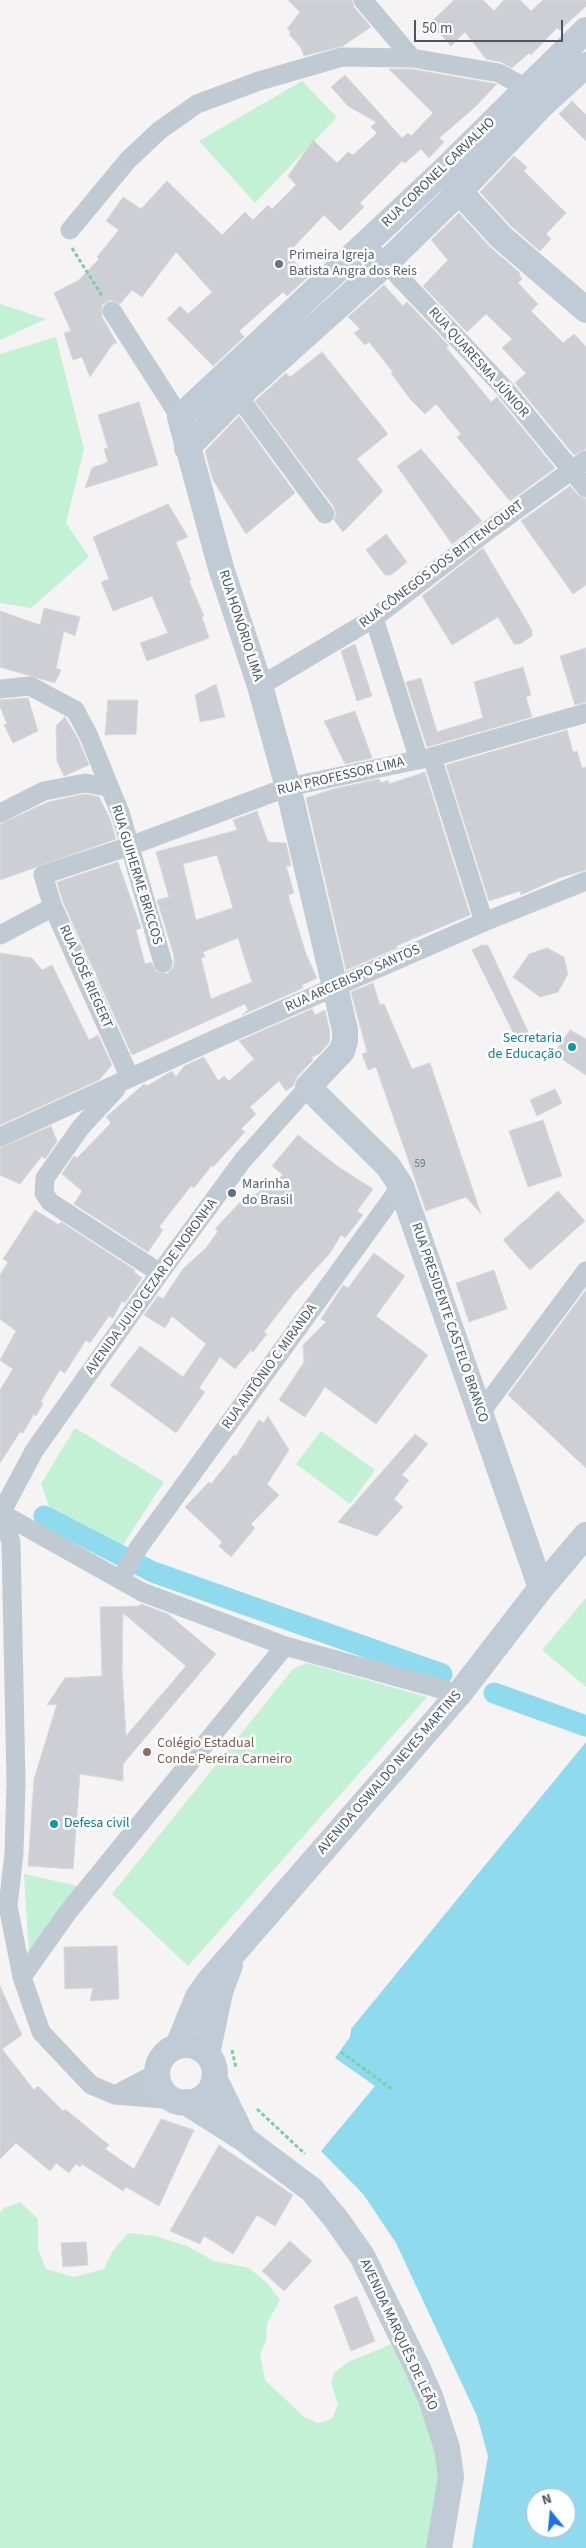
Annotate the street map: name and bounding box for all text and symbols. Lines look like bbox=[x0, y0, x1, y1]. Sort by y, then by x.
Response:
scale bar bbox=[416, 10, 565, 42]
text: 50 m bbox=[422, 18, 452, 39]
street label: RUA CORONEL CARVALHO bbox=[379, 115, 499, 231]
place label: Primeira Igreja Batista Angra dos Reis bbox=[289, 248, 417, 280]
marker: Primeira Igreja Batista Angra dos Reis bbox=[273, 258, 285, 270]
street label: RUA QUARESMA JÚNIOR bbox=[424, 305, 532, 421]
street label: RUA CÔNEGOS DOS BITTENCOURT bbox=[357, 498, 527, 632]
street label: RUA HONÓRIO LIMA bbox=[214, 568, 266, 684]
street label: RUA PROFESSOR LIMA bbox=[276, 754, 406, 800]
street label: RUA GUIHERME BRICCOS bbox=[107, 803, 165, 947]
street label: RUA JOSÉ RIEGERT bbox=[55, 923, 115, 1031]
street label: RUA ARCEBISPO SANTOS bbox=[283, 942, 423, 1016]
place label: Secretaria de Educação bbox=[488, 1031, 562, 1064]
marker: Secretaria de Educação bbox=[566, 1041, 578, 1053]
house number: 59 bbox=[415, 1158, 425, 1172]
place label: Marinha do Brasil bbox=[242, 1177, 293, 1210]
marker: Marinha do Brasil bbox=[226, 1187, 238, 1199]
street label: AVENIDA JULIO CEZAR DE NORONHA bbox=[83, 1196, 221, 1378]
street label: RUA PRESIDENTE CASTELO BRANCO bbox=[407, 1221, 491, 1425]
street label: RUA ANTÔNIO C MIRANDA bbox=[219, 1301, 321, 1433]
street label: AVENIDA OSWALDO NEVES MARTINS bbox=[314, 1688, 466, 1858]
place label: Colégio Estadual Conde Pereira Carneiro bbox=[157, 1736, 292, 1768]
marker: Colégio Estadual Conde Pereira Carneiro bbox=[141, 1746, 153, 1758]
place label: Defesa civil bbox=[64, 1816, 130, 1832]
marker: Defesa civil bbox=[48, 1818, 60, 1830]
street label: AVENIDA MARQUÊS DE LEÃO bbox=[356, 2257, 440, 2413]
north arrow bbox=[526, 2488, 576, 2538]
text: N bbox=[540, 2489, 554, 2511]

